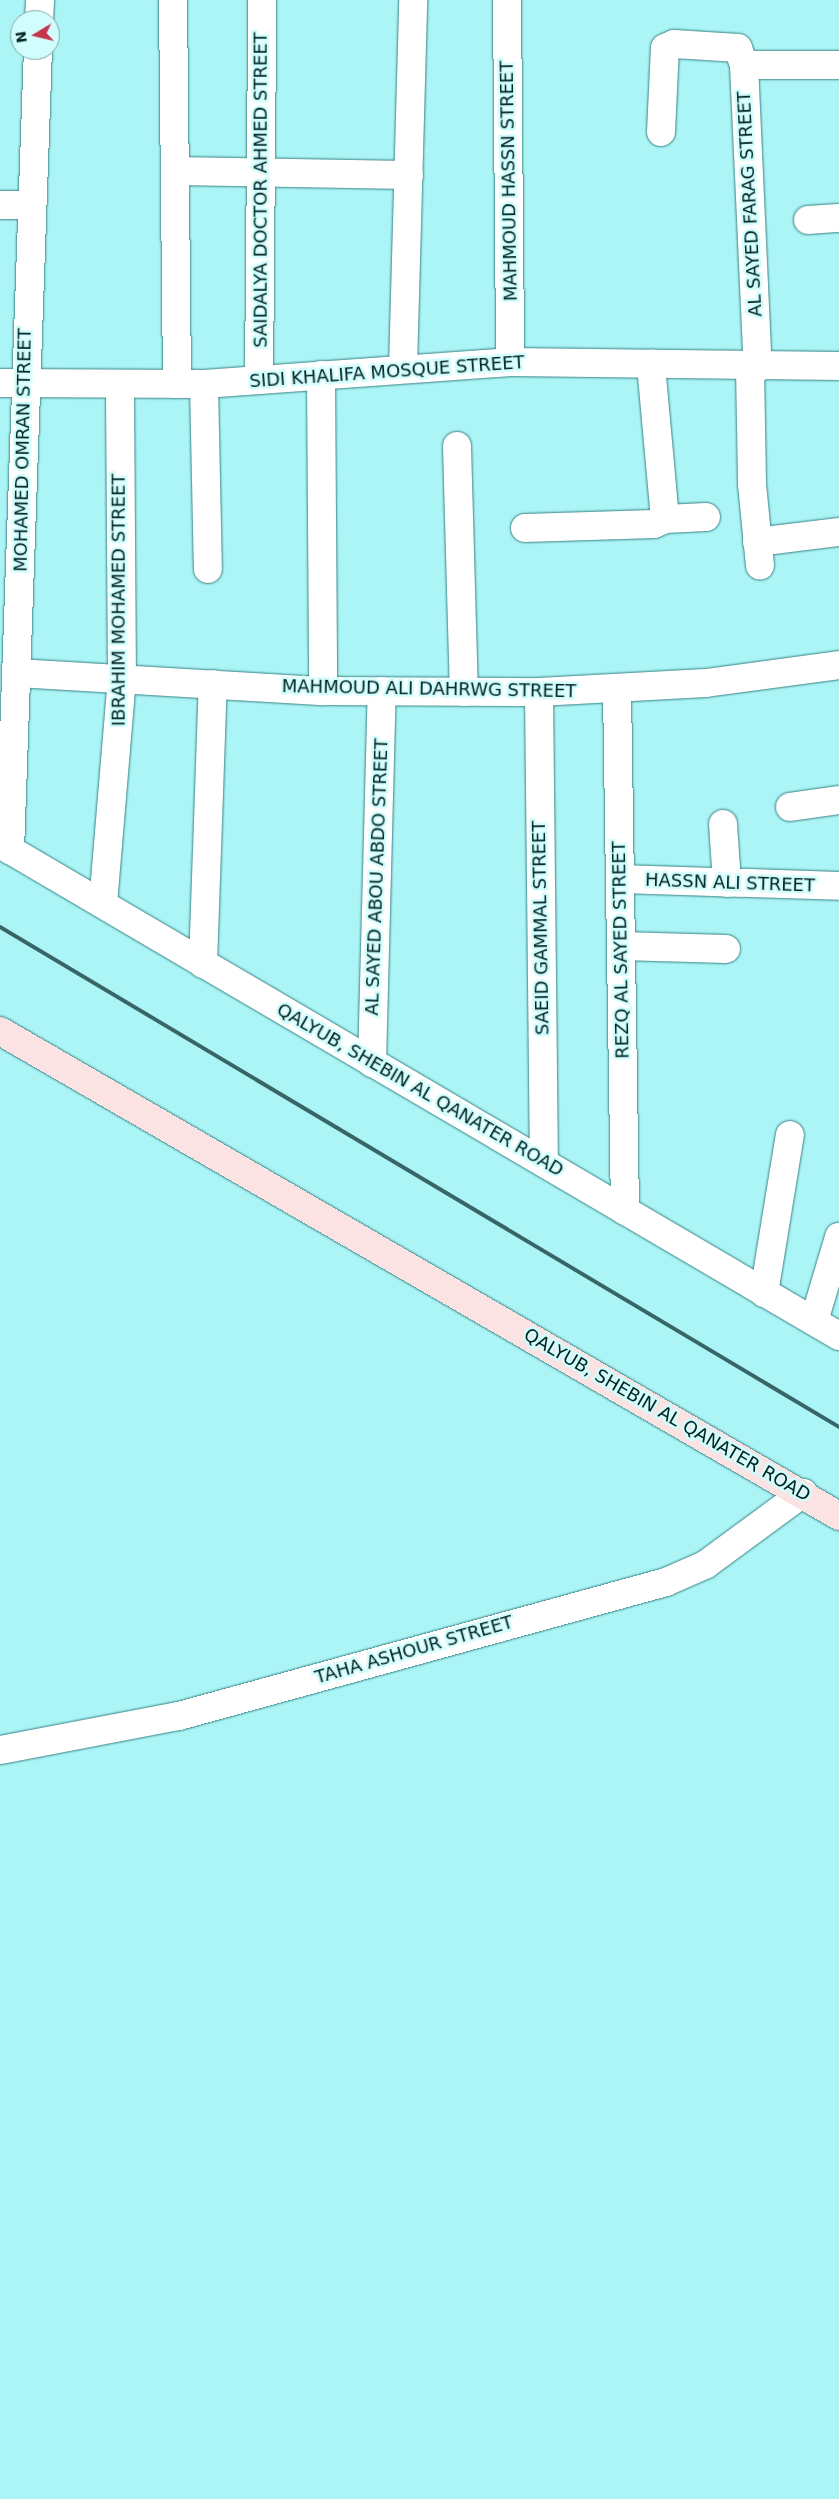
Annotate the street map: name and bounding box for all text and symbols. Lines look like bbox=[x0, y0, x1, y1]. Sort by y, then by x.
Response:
north arrow bbox=[10, 10, 60, 60]
text: N bbox=[12, 30, 30, 44]
street label: SAIDALYA DOCTOR AHMED STREET bbox=[250, 32, 272, 348]
street label: MAHMOUD HASSN STREET bbox=[496, 61, 522, 301]
street label: AL SAYED FARAG STREET bbox=[733, 91, 767, 317]
street label: MOHAMED OMRAN STREET bbox=[10, 328, 36, 572]
street label: SIDI KHALIFA MOSQUE STREET bbox=[249, 352, 525, 392]
street label: IBRAHIM MOHAMED STREET bbox=[108, 474, 130, 726]
street label: MAHMOUD ALI DAHRWG STREET bbox=[282, 676, 576, 702]
street label: AL SAYED ABOU ABDO STREET bbox=[361, 738, 393, 1016]
street label: SAEID GAMMAL STREET bbox=[528, 821, 554, 1035]
street label: REZQ AL SAYED STREET bbox=[608, 841, 634, 1059]
street label: HASSN ALI STREET bbox=[645, 869, 815, 897]
street label: QALYUB, SHEBIN AL QANATER ROAD bbox=[273, 999, 567, 1181]
street label: QALYUB, SHEBIN AL QANATER ROAD bbox=[520, 1324, 814, 1506]
street label: TAHA ASHOUR STREET bbox=[312, 1611, 516, 1689]

